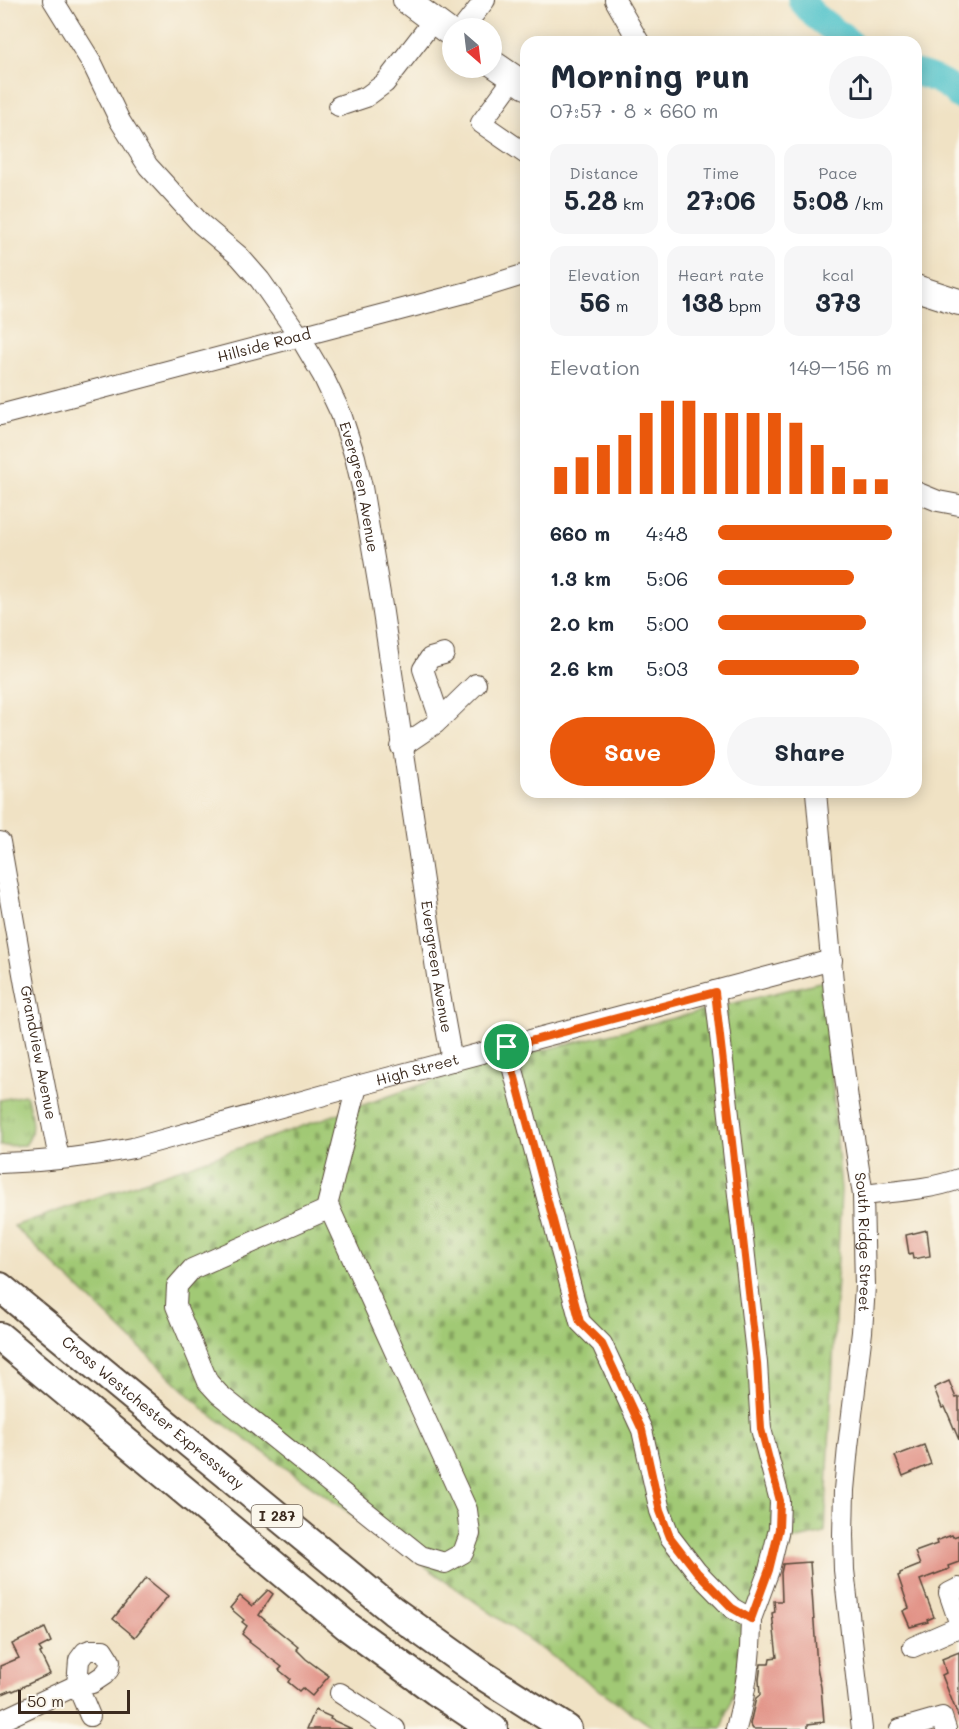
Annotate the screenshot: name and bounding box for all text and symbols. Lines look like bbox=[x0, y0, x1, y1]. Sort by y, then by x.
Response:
north arrow bbox=[442, 18, 502, 78]
map controls bbox=[442, 18, 502, 78]
text: Morning run bbox=[550, 53, 750, 96]
button: share bbox=[829, 56, 892, 119]
text: 07:57 · 8 × 660 m bbox=[550, 97, 719, 123]
text: Distance bbox=[570, 162, 638, 183]
text: Time bbox=[703, 162, 739, 183]
text: Pace bbox=[818, 162, 858, 183]
text: 5.28 bbox=[564, 183, 618, 217]
text: 27:06 bbox=[686, 183, 756, 217]
text: 5:08 bbox=[792, 183, 849, 217]
text: km bbox=[618, 193, 644, 214]
text: /km bbox=[849, 193, 884, 214]
text: Elevation bbox=[568, 264, 640, 285]
text: Heart rate bbox=[678, 264, 764, 285]
text: kcal bbox=[822, 264, 854, 285]
text: 56 bbox=[580, 285, 611, 319]
text: 138 bbox=[680, 285, 724, 319]
text: 373 bbox=[815, 285, 861, 319]
text: m bbox=[611, 295, 628, 316]
text: bpm bbox=[724, 295, 762, 316]
street label: Hillside Road bbox=[215, 323, 313, 366]
text: Elevation bbox=[550, 354, 640, 380]
text: 149–156 m bbox=[788, 354, 892, 380]
street label: Evergreen Avenue bbox=[335, 419, 384, 554]
text: 660 m bbox=[550, 520, 610, 546]
text: 4:48 bbox=[646, 520, 688, 546]
text: 1.3 km bbox=[550, 565, 611, 591]
text: 5:06 bbox=[646, 565, 688, 591]
text: 2.0 km bbox=[550, 610, 614, 636]
text: 5:00 bbox=[646, 610, 689, 636]
text: 2.6 km bbox=[550, 655, 613, 681]
text: 5:03 bbox=[646, 655, 688, 681]
button: Save bbox=[550, 717, 715, 786]
button: Share bbox=[727, 717, 892, 786]
street label: Evergreen Avenue bbox=[417, 899, 458, 1034]
street label: Grandview Avenue bbox=[16, 984, 62, 1121]
pin bbox=[481, 1021, 532, 1072]
icon: arrive bbox=[490, 1030, 523, 1063]
street label: High Street bbox=[374, 1048, 461, 1090]
street label: South Ridge Street bbox=[851, 1171, 876, 1313]
street label: Cross Westchester Expressway bbox=[58, 1331, 249, 1493]
road number: I 287 bbox=[252, 1505, 302, 1527]
scale bar bbox=[18, 1687, 130, 1714]
text: 50 m bbox=[27, 1690, 64, 1711]

